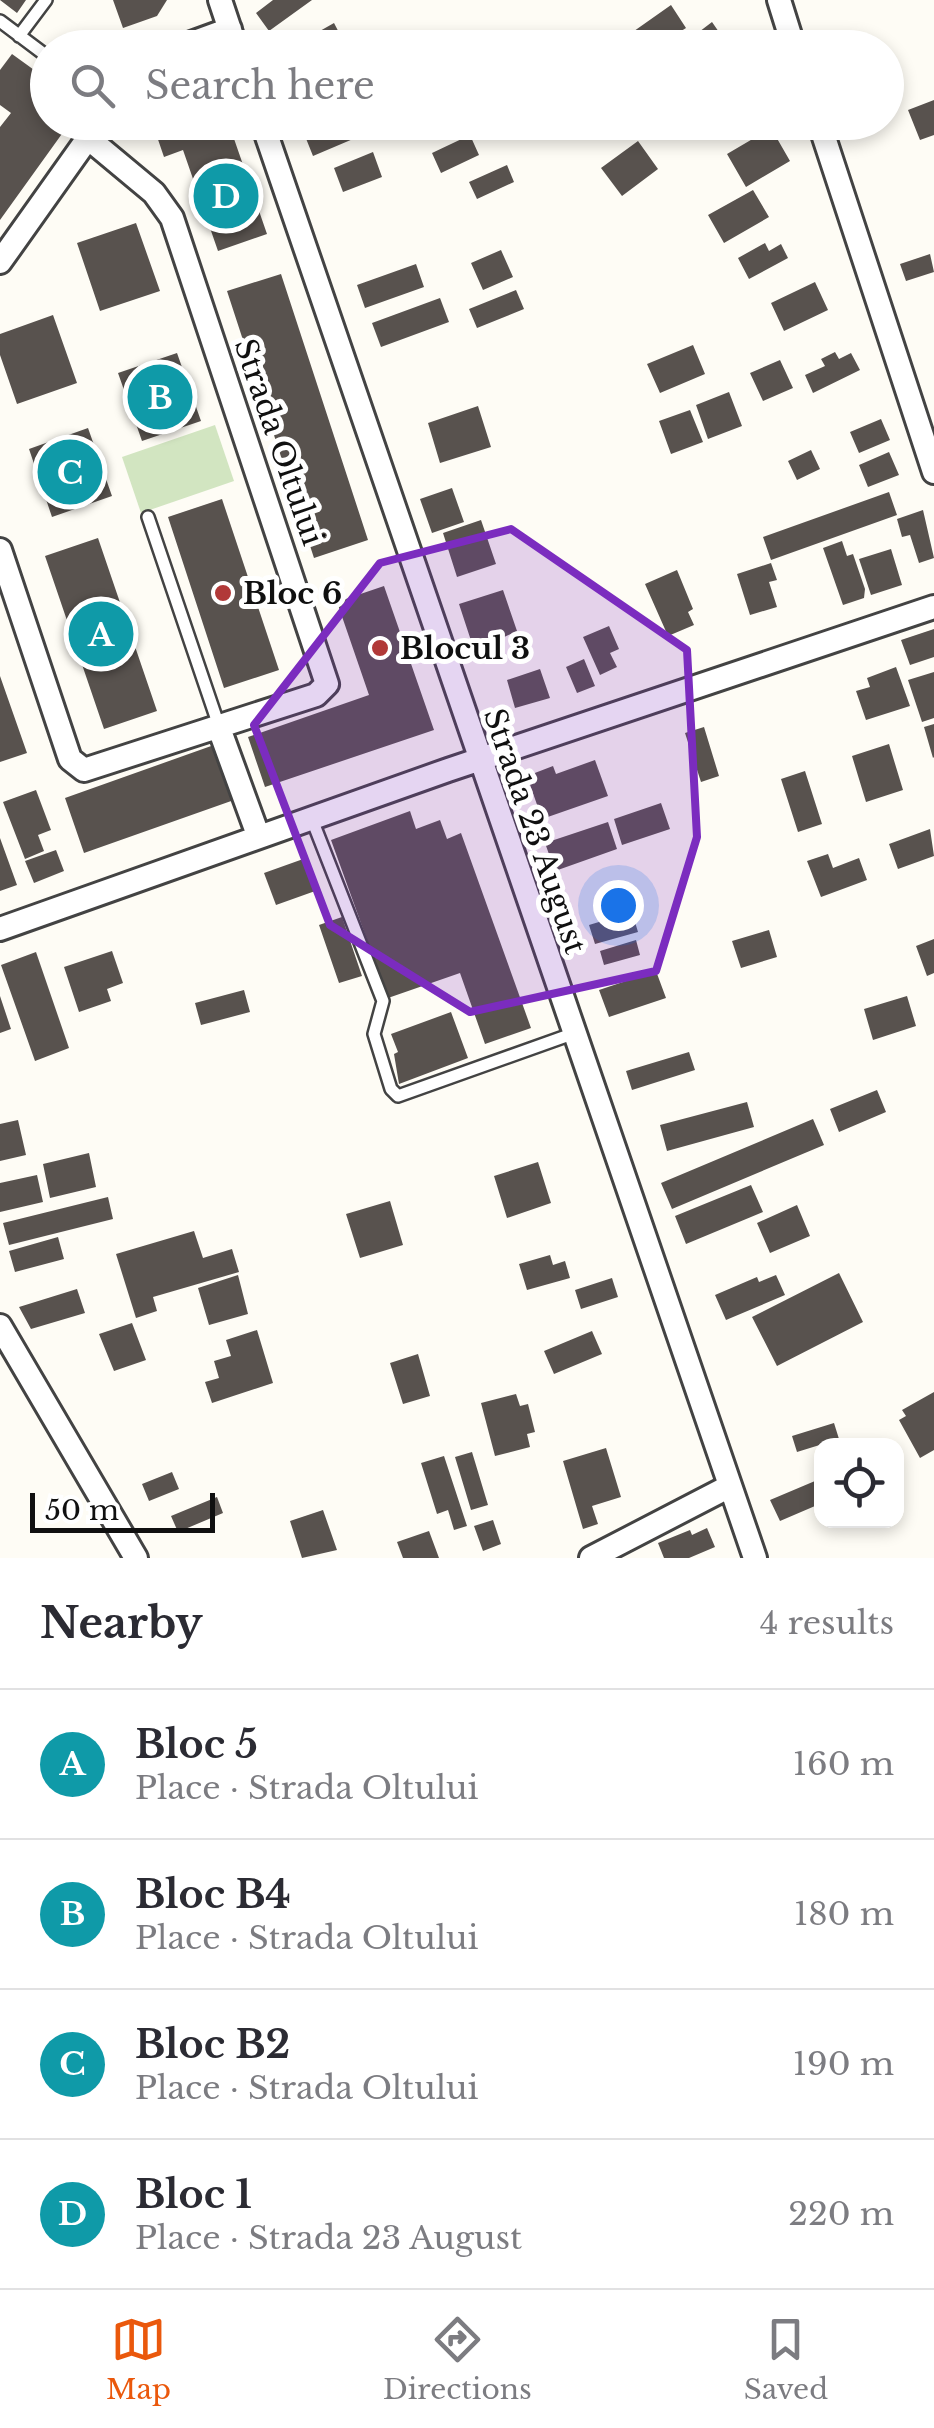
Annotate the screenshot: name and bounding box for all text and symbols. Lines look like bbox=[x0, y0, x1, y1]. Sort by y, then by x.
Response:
search box bbox=[30, 30, 904, 140]
icon: search bbox=[65, 58, 120, 113]
text: Search here bbox=[145, 62, 375, 109]
pin: D bbox=[194, 158, 258, 234]
street label: Strada Oltului bbox=[226, 334, 332, 550]
pin: B bbox=[128, 360, 192, 434]
pin: C bbox=[38, 434, 102, 510]
place label: Bloc 6 bbox=[243, 575, 342, 612]
marker: Bloc 6 bbox=[212, 582, 234, 604]
pin: A bbox=[68, 596, 134, 672]
place label: Blocul 3 bbox=[400, 630, 530, 667]
marker: Blocul 3 bbox=[369, 637, 391, 659]
street label: Strada 23 August bbox=[476, 704, 595, 959]
your location bbox=[593, 880, 644, 931]
map controls bbox=[814, 1438, 904, 1528]
button: locate bbox=[814, 1438, 904, 1528]
scale bar bbox=[30, 1488, 215, 1532]
text: 50 m bbox=[45, 1493, 119, 1528]
text: Nearby bbox=[40, 1597, 203, 1649]
text: 4 results bbox=[760, 1603, 894, 1643]
text: Bloc 5 bbox=[135, 1721, 258, 1768]
text: A bbox=[60, 1744, 85, 1784]
text: 160 m bbox=[793, 1744, 894, 1784]
text: Place · Strada Oltului bbox=[135, 1768, 478, 1808]
text: Bloc B4 bbox=[135, 1871, 291, 1918]
text: B bbox=[60, 1894, 85, 1934]
text: 180 m bbox=[794, 1894, 894, 1934]
text: Place · Strada Oltului bbox=[135, 1918, 478, 1958]
text: Bloc B2 bbox=[135, 2021, 290, 2068]
text: C bbox=[59, 2044, 86, 2084]
text: 190 m bbox=[793, 2044, 894, 2084]
text: Place · Strada Oltului bbox=[135, 2068, 478, 2108]
text: Bloc 1 bbox=[135, 2171, 252, 2218]
text: D bbox=[58, 2194, 87, 2234]
text: 220 m bbox=[788, 2194, 894, 2234]
text: Place · Strada 23 August bbox=[135, 2218, 522, 2258]
tab: Map bbox=[106, 2312, 171, 2407]
tab: Directions bbox=[383, 2312, 532, 2407]
tab: Saved bbox=[744, 2312, 828, 2407]

